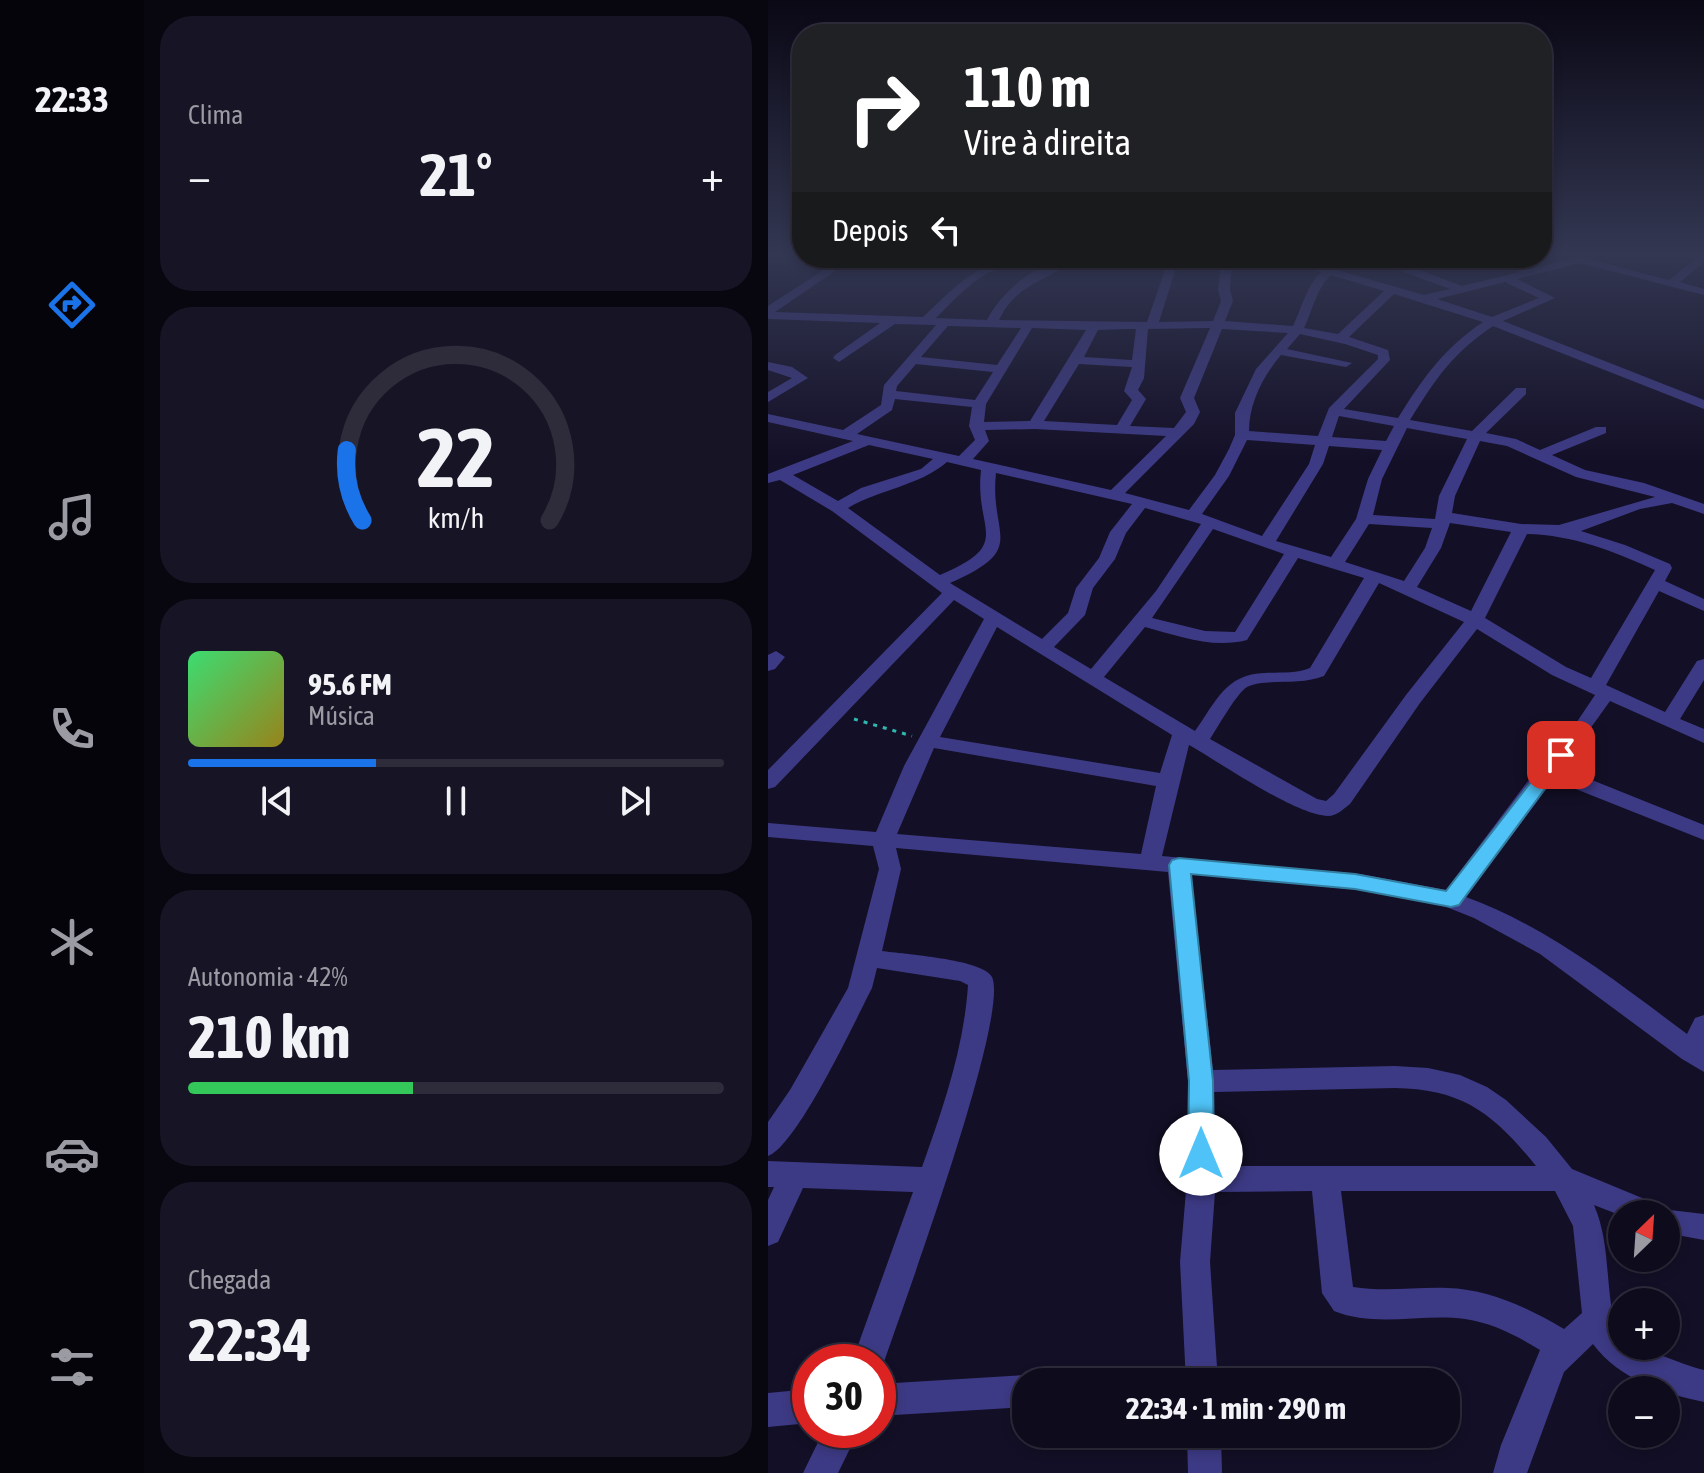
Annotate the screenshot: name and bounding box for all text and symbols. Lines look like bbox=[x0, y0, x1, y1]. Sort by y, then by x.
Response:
text: 110 m bbox=[964, 55, 1091, 119]
icon: right bbox=[832, 56, 936, 160]
text: 22:33 bbox=[35, 78, 109, 120]
text: Clima bbox=[188, 100, 243, 130]
text: Vire à direita bbox=[964, 121, 1131, 163]
text: 21° bbox=[420, 140, 492, 209]
text: − bbox=[188, 150, 211, 200]
text: + bbox=[701, 150, 724, 200]
icon: left bbox=[924, 208, 968, 252]
text: Depois bbox=[832, 213, 908, 247]
icon: directions bbox=[44, 277, 100, 333]
text: 22 bbox=[417, 409, 495, 505]
icon: music bbox=[44, 489, 100, 545]
text: km/h bbox=[428, 501, 484, 534]
text: 95.6 FM bbox=[308, 667, 392, 701]
icon: phone bbox=[44, 701, 100, 757]
text: Música bbox=[308, 701, 375, 731]
pin bbox=[1527, 721, 1595, 789]
icon: arrive bbox=[1539, 733, 1583, 777]
icon: previous bbox=[255, 779, 299, 823]
icon: pause bbox=[434, 779, 478, 823]
icon: next bbox=[613, 779, 657, 823]
icon: climate bbox=[44, 914, 100, 970]
text: Autonomia · 42% bbox=[188, 962, 348, 992]
text: 210 km bbox=[188, 1002, 350, 1071]
position arrow bbox=[1159, 1112, 1243, 1196]
icon: car bbox=[44, 1126, 100, 1182]
north arrow bbox=[1608, 1200, 1680, 1272]
map controls bbox=[1608, 1200, 1680, 1448]
text: Chegada bbox=[188, 1265, 271, 1295]
button: + bbox=[1608, 1288, 1680, 1360]
text: 22:34 bbox=[188, 1305, 311, 1374]
icon: filters bbox=[44, 1339, 100, 1395]
speed limit sign: 30 bbox=[792, 1344, 896, 1448]
button: − bbox=[1608, 1376, 1680, 1448]
text: 22:34 · 1 min · 290 m bbox=[1126, 1391, 1346, 1425]

